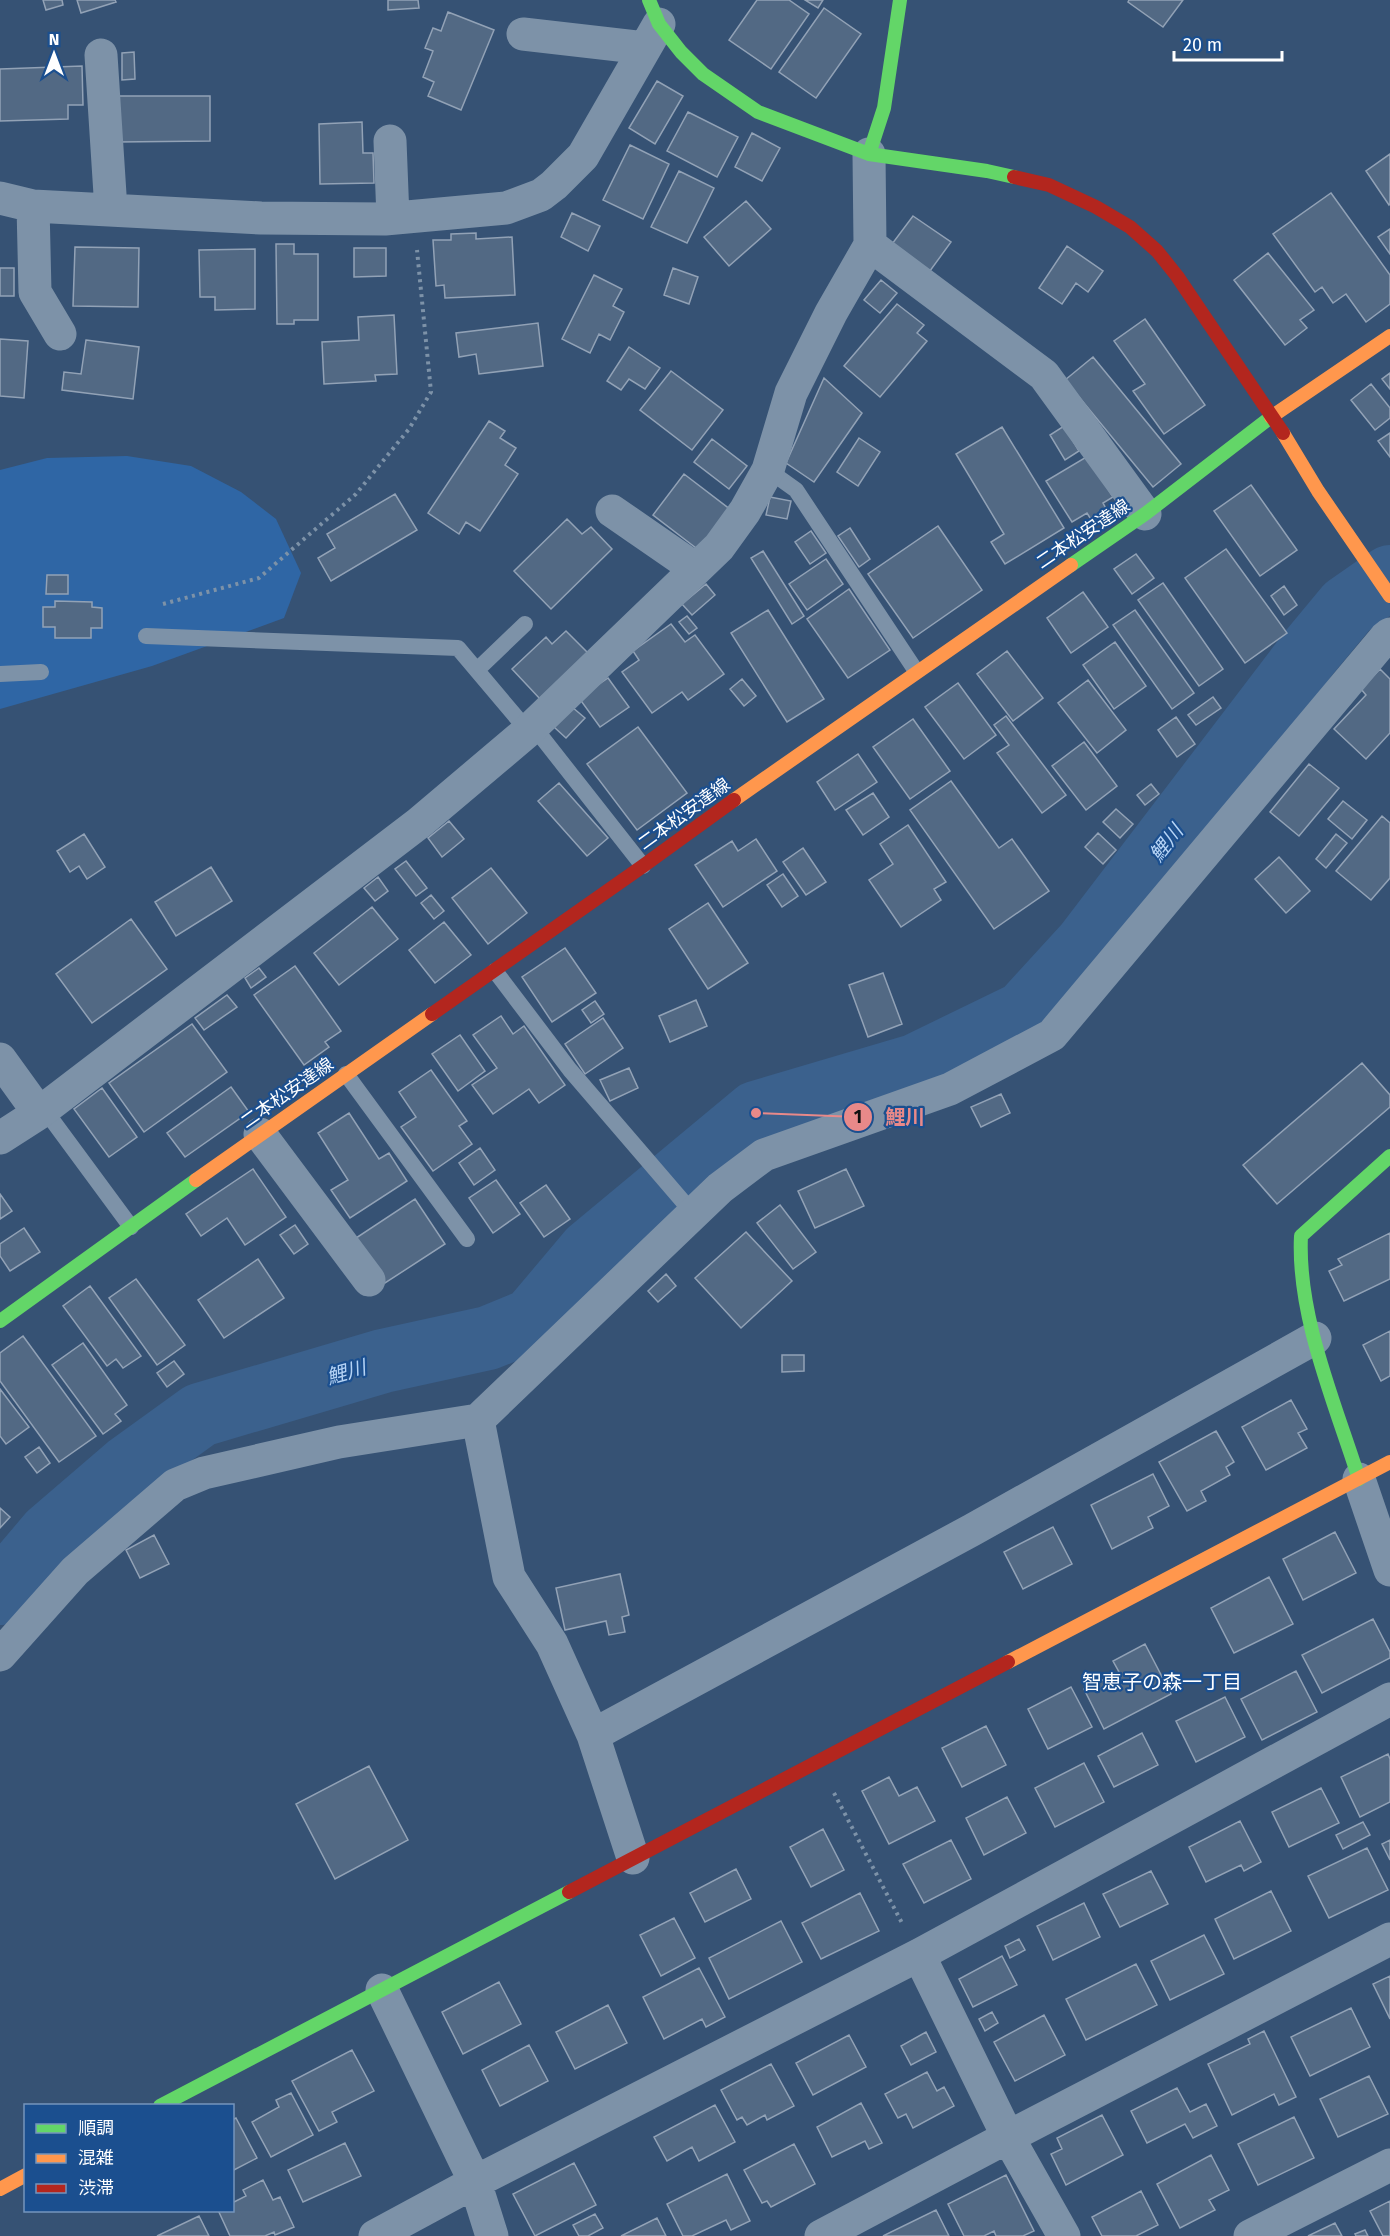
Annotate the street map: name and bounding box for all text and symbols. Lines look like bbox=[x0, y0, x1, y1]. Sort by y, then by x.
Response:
north arrow bbox=[24, 24, 84, 84]
scale bar bbox=[1174, 24, 1282, 62]
text: N bbox=[49, 30, 59, 49]
text: 20 m bbox=[1183, 34, 1222, 56]
street label: 二本松安達線 bbox=[1032, 495, 1134, 573]
street label: 二本松安達線 bbox=[634, 773, 734, 855]
water label: 鯉川 bbox=[1144, 818, 1189, 866]
street label: 二本松安達線 bbox=[236, 1053, 338, 1133]
callout: 鯉川 bbox=[843, 1098, 937, 1136]
text: 鯉川 bbox=[885, 1105, 925, 1129]
text: 1 bbox=[854, 1106, 862, 1128]
water label: 鯉川 bbox=[323, 1354, 370, 1389]
district label: 智恵子の森一丁目 bbox=[1082, 1670, 1242, 1694]
legend bbox=[24, 2104, 234, 2212]
text: 順調 bbox=[78, 2117, 114, 2139]
text: 混雑 bbox=[78, 2147, 114, 2169]
text: 渋滞 bbox=[78, 2177, 114, 2199]

